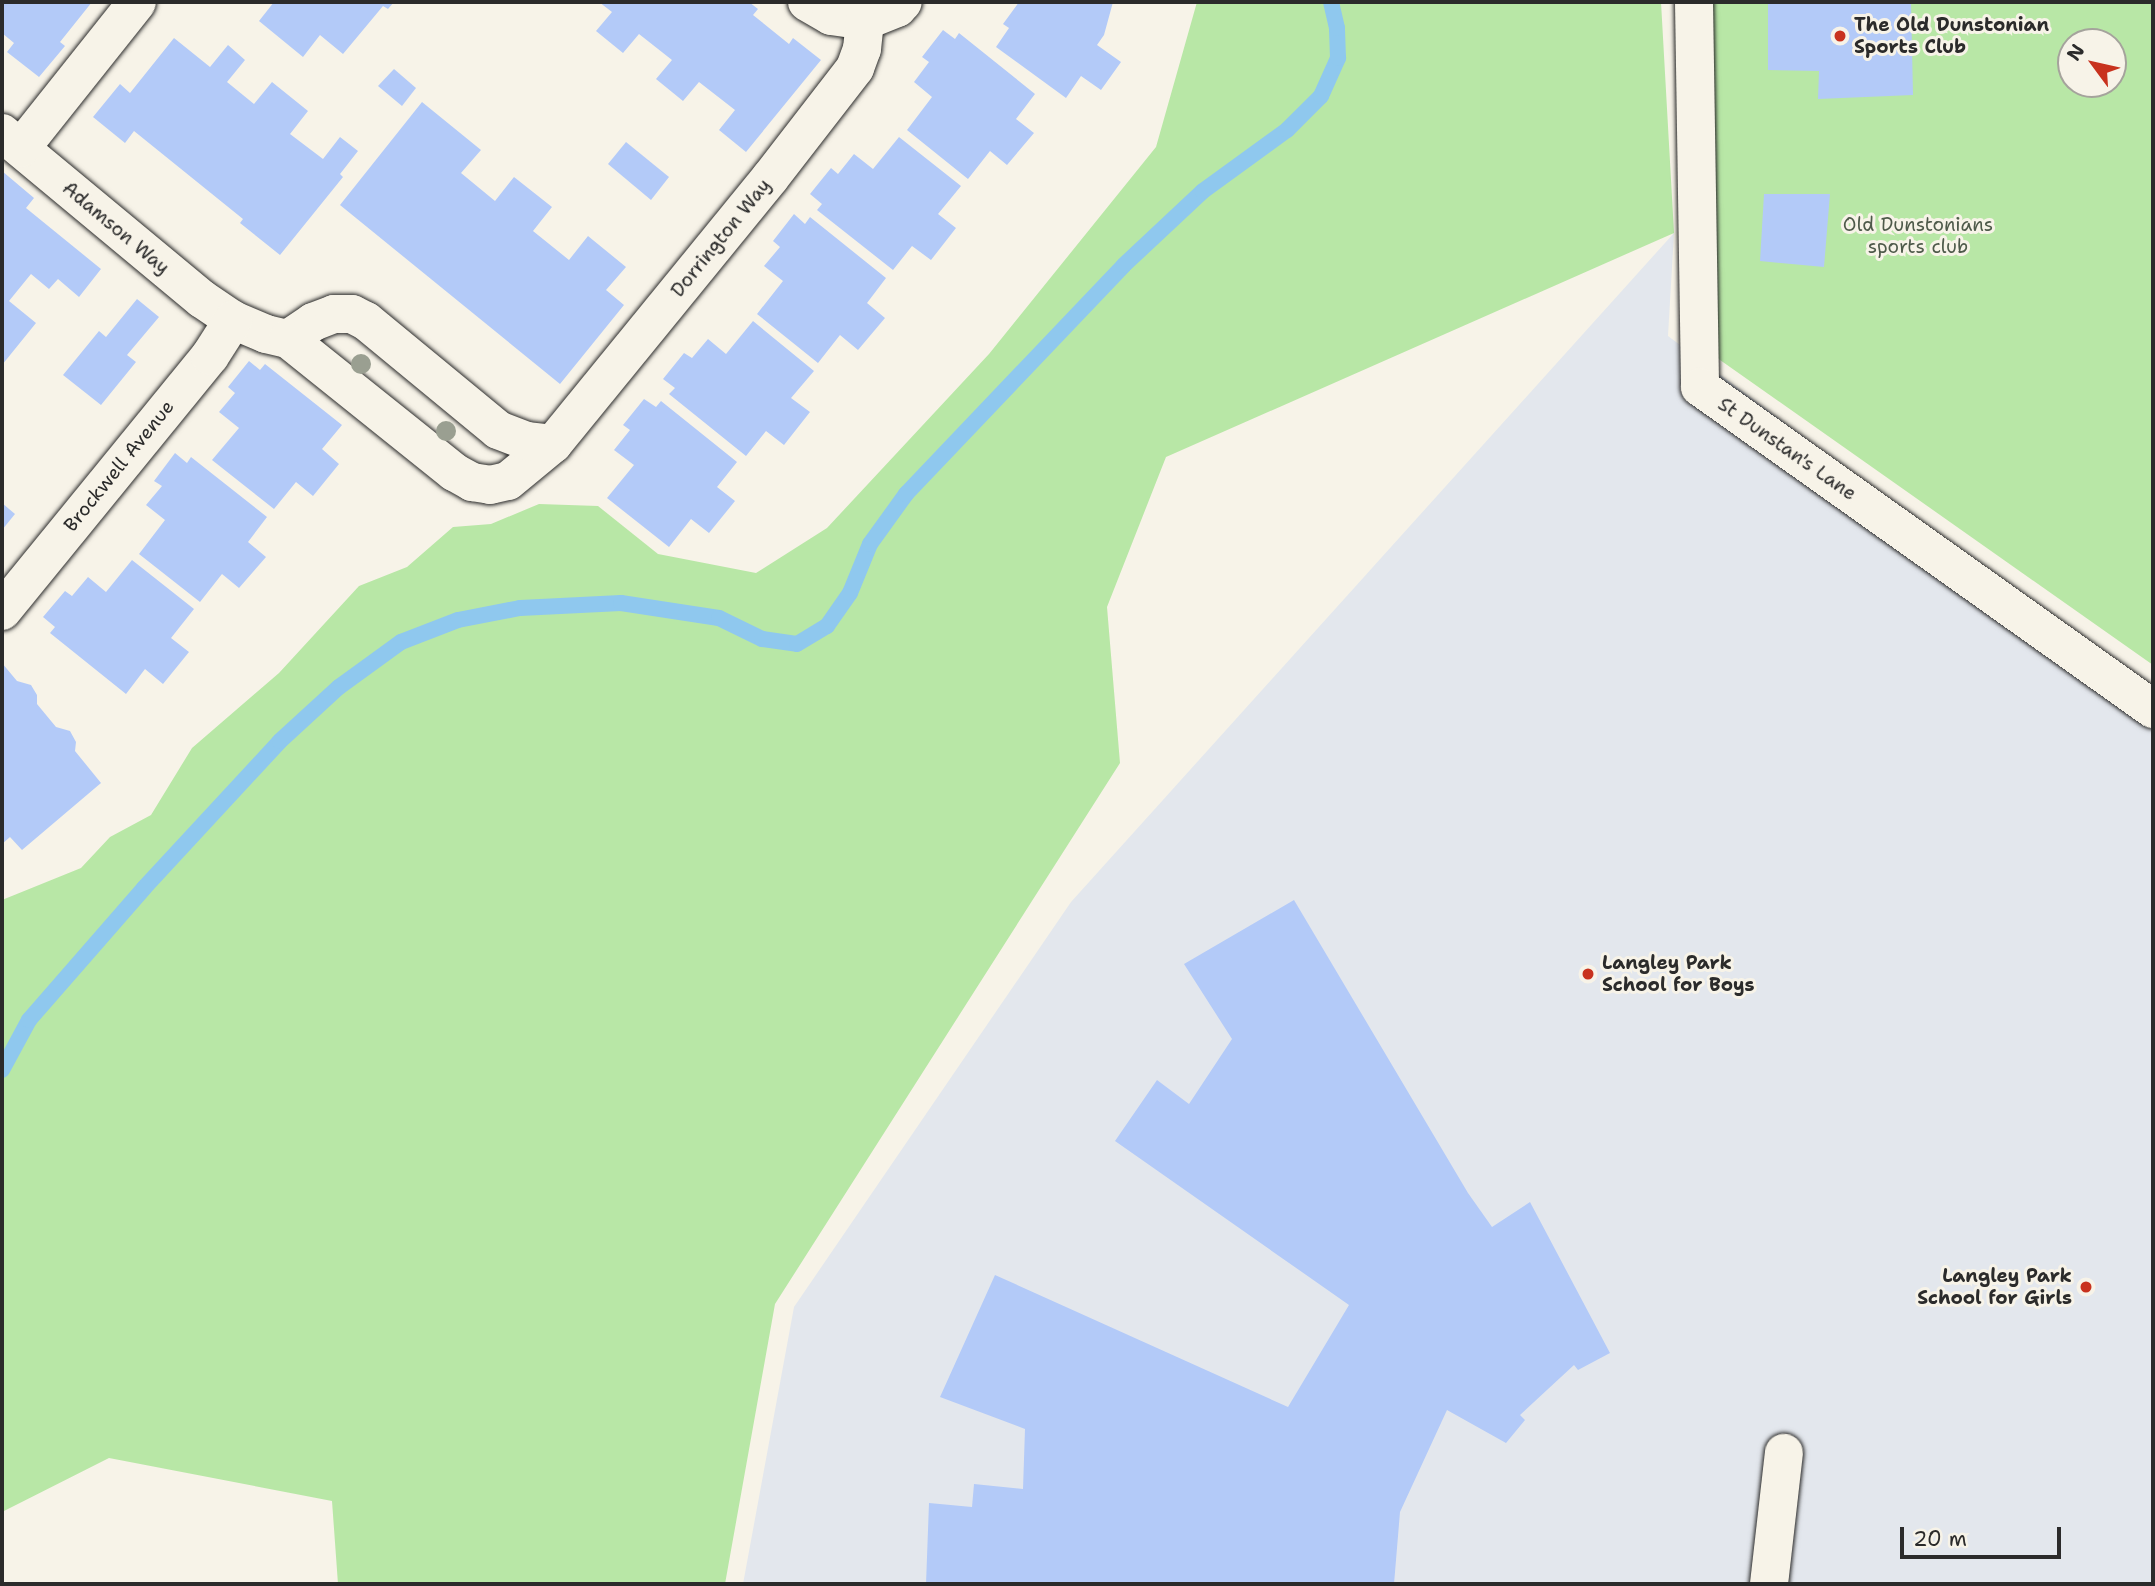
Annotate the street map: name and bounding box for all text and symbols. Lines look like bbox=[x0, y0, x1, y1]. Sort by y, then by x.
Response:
place label: The Old Dunstonian Sports Club bbox=[1854, 14, 2049, 58]
marker: The Old Dunstonian Sports Club bbox=[1832, 28, 1848, 44]
north arrow bbox=[2057, 28, 2127, 98]
text: N bbox=[2061, 39, 2090, 66]
street label: Dorrington Way bbox=[666, 174, 776, 302]
street label: Adamson Way bbox=[58, 177, 174, 279]
park label: Old Dunstonians sports club bbox=[1843, 214, 1993, 258]
street label: St Dunstan's Lane bbox=[1714, 393, 1860, 505]
street label: Brockwell Avenue bbox=[59, 396, 179, 536]
place label: Langley Park School for Boys bbox=[1602, 952, 1755, 996]
marker: Langley Park School for Boys bbox=[1580, 966, 1596, 982]
place label: Langley Park School for Girls bbox=[1917, 1265, 2072, 1309]
marker: Langley Park School for Girls bbox=[2078, 1279, 2094, 1295]
scale bar bbox=[1903, 1512, 2064, 1556]
text: 20 m bbox=[1913, 1525, 1967, 1553]

